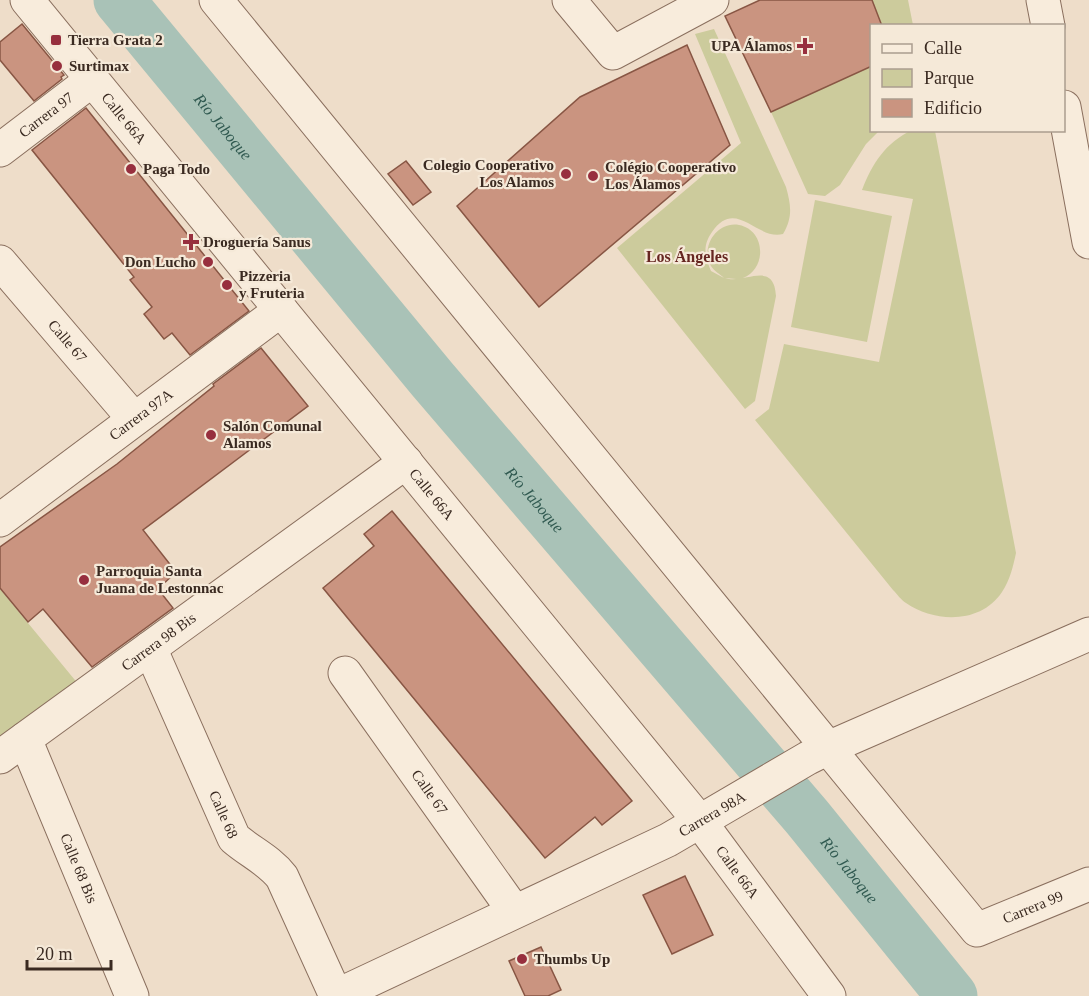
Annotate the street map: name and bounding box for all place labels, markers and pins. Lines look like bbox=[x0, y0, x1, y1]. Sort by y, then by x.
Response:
place label: Tierra Grata 2 bbox=[68, 32, 163, 48]
marker: Tierra Grata 2 bbox=[49, 33, 63, 47]
marker: UPA Álamos bbox=[796, 37, 814, 55]
place label: UPA Álamos bbox=[711, 38, 792, 54]
place label: Surtimax bbox=[69, 58, 130, 74]
marker: Surtimax bbox=[50, 59, 64, 73]
place label: Colegio Cooperativo Los Alamos bbox=[423, 157, 554, 190]
place label: Colégio Cooperativo Los Álamos bbox=[605, 159, 736, 192]
place label: Paga Todo bbox=[143, 161, 210, 177]
marker: Paga Todo bbox=[124, 162, 138, 176]
marker: Colegio Cooperativo Los Alamos bbox=[559, 167, 573, 181]
marker: Colégio Cooperativo Los Álamos bbox=[586, 169, 600, 183]
place label: Droguería Sanus bbox=[203, 234, 311, 250]
marker: Droguería Sanus bbox=[184, 235, 198, 249]
place label: Don Lucho bbox=[125, 254, 196, 270]
marker: Don Lucho bbox=[201, 255, 215, 269]
place label: Pizzeria y Fruteria bbox=[239, 268, 305, 301]
marker: Pizzeria y Fruteria bbox=[220, 278, 234, 292]
place label: Salón Comunal Alamos bbox=[223, 418, 322, 451]
marker: Salón Comunal Alamos bbox=[204, 428, 218, 442]
place label: Parroquia Santa Juana de Lestonnac bbox=[96, 563, 224, 596]
marker: Parroquia Santa Juana de Lestonnac bbox=[77, 573, 91, 587]
place label: Thumbs Up bbox=[534, 951, 610, 967]
marker: Thumbs Up bbox=[515, 952, 529, 966]

